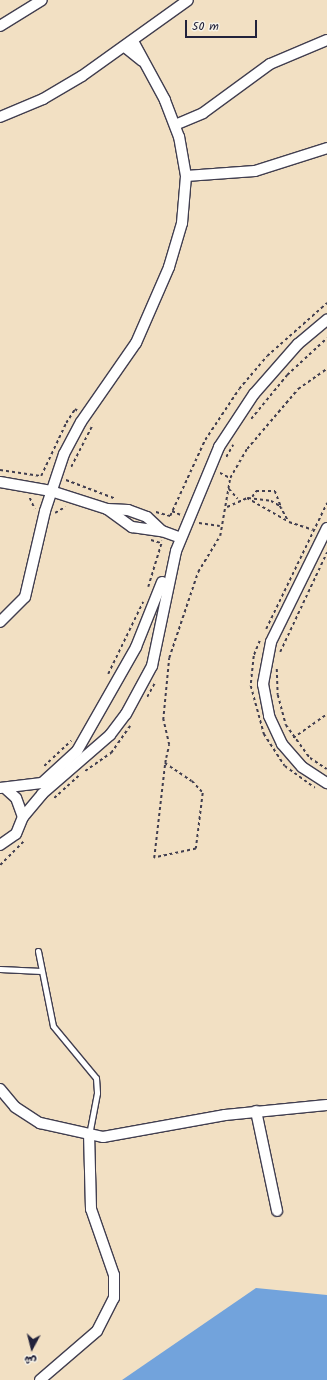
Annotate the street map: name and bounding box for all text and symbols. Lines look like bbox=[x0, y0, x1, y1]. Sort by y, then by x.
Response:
scale bar bbox=[187, 12, 259, 38]
text: 50 m bbox=[192, 17, 219, 36]
north arrow bbox=[12, 1328, 52, 1368]
text: ش bbox=[23, 1350, 38, 1370]

